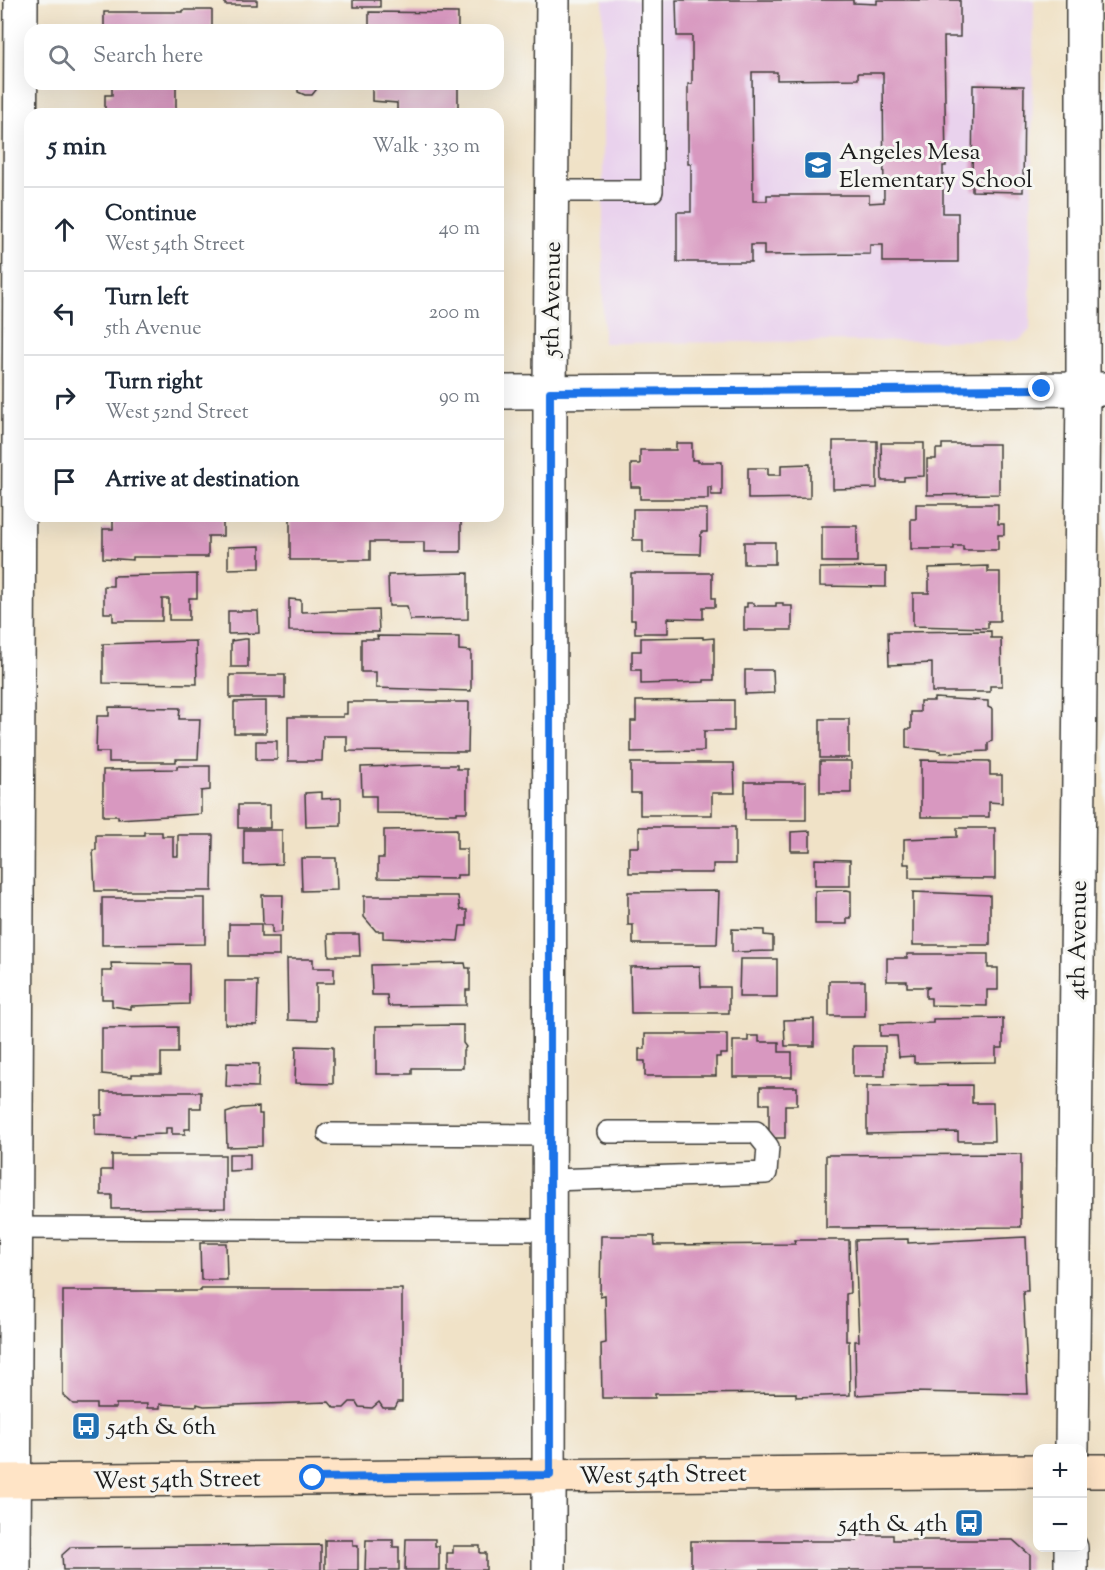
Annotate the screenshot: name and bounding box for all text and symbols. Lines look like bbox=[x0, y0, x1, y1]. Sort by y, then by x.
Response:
search box bbox=[24, 24, 504, 90]
icon: search bbox=[45, 41, 78, 74]
text: Search here bbox=[93, 41, 203, 73]
text: 5 min bbox=[48, 129, 107, 166]
text: Walk · 330 m bbox=[372, 133, 480, 162]
place label: Angeles Mesa Elementary School bbox=[839, 136, 1033, 198]
school or university icon: Angeles Mesa Elementary School bbox=[802, 149, 834, 181]
text: Continue bbox=[105, 199, 196, 231]
icon: ahead bbox=[48, 213, 81, 246]
text: 40 m bbox=[439, 215, 480, 244]
text: West 54th Street bbox=[105, 231, 245, 260]
street label: 5th Avenue bbox=[535, 241, 571, 359]
text: Turn left bbox=[105, 283, 188, 315]
icon: left bbox=[48, 297, 81, 330]
text: 200 m bbox=[429, 299, 480, 328]
text: 5th Avenue bbox=[105, 315, 202, 344]
text: Turn right bbox=[105, 367, 202, 399]
route end bbox=[1028, 375, 1054, 401]
icon: right bbox=[48, 381, 81, 414]
text: 90 m bbox=[439, 383, 480, 412]
text: West 52nd Street bbox=[105, 399, 249, 428]
icon: arrive bbox=[48, 465, 81, 498]
text: Arrive at destination bbox=[105, 465, 300, 497]
street label: 4th Avenue bbox=[1061, 880, 1097, 1000]
bus stop icon: 54th & 6th bbox=[70, 1410, 102, 1442]
place label: 54th & 6th bbox=[105, 1411, 216, 1445]
map controls bbox=[1033, 1444, 1087, 1552]
button: + bbox=[1033, 1444, 1087, 1498]
street label: West 54th Street bbox=[579, 1458, 747, 1494]
street label: West 54th Street bbox=[93, 1463, 261, 1499]
route start bbox=[299, 1464, 325, 1490]
button: − bbox=[1033, 1498, 1087, 1552]
bus stop icon: 54th & 4th bbox=[953, 1507, 985, 1539]
place label: 54th & 4th bbox=[836, 1508, 948, 1542]

